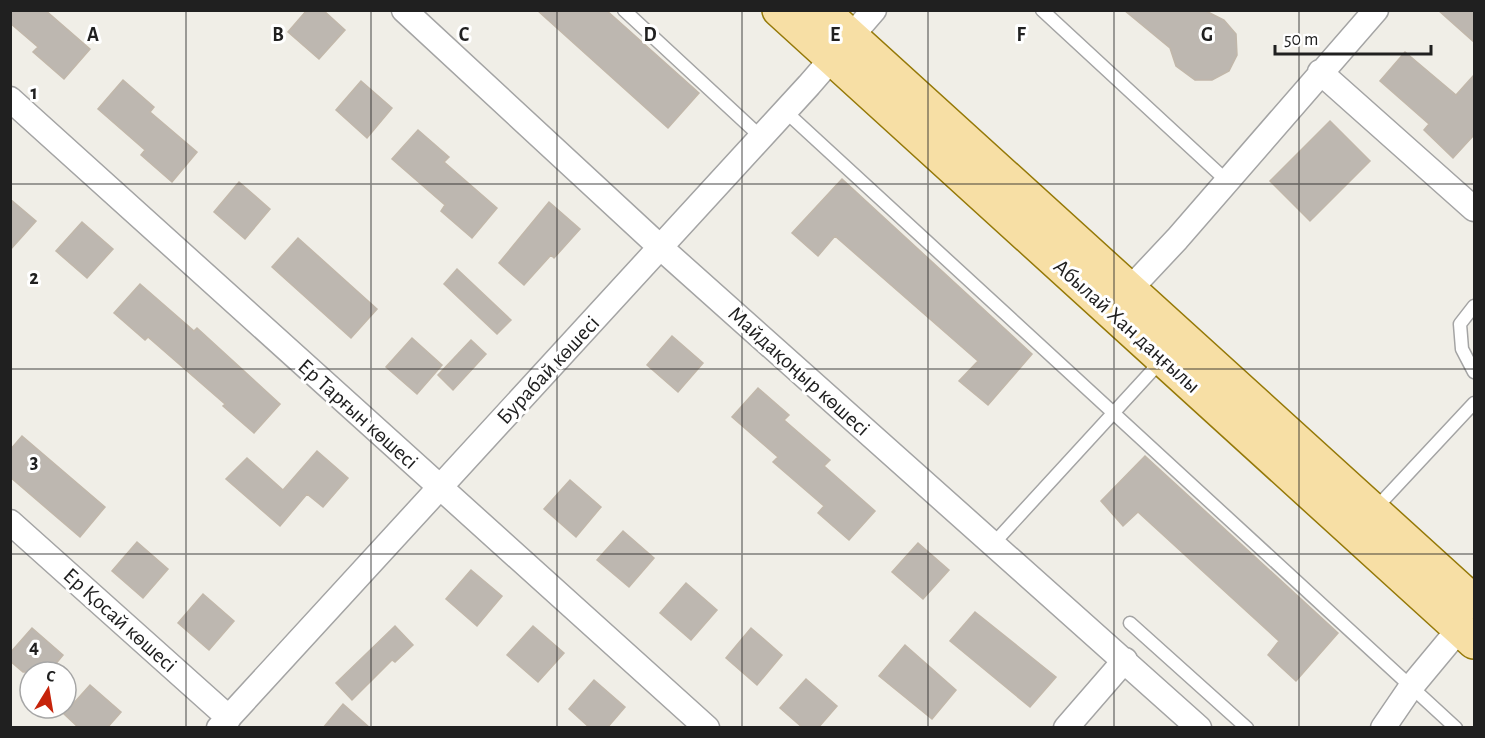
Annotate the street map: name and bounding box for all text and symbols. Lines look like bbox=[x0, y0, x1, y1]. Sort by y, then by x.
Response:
scale bar bbox=[1275, 18, 1431, 56]
text: A bbox=[87, 25, 99, 45]
text: B bbox=[272, 25, 284, 45]
text: C bbox=[459, 25, 470, 45]
text: D bbox=[643, 25, 657, 45]
text: E bbox=[830, 25, 840, 45]
text: F bbox=[1016, 25, 1026, 45]
text: G bbox=[1201, 25, 1213, 45]
text: 50 m bbox=[1284, 31, 1318, 49]
text: 1 bbox=[30, 83, 38, 103]
street label: Абылай Хан даңғылы bbox=[1050, 255, 1204, 397]
text: 2 bbox=[29, 268, 39, 288]
street label: Майдақоңыр көшесі bbox=[724, 302, 874, 440]
street label: Бурабай көшесі bbox=[493, 312, 603, 428]
street label: Ер Тарғын көшесі bbox=[294, 355, 422, 473]
text: 3 bbox=[30, 452, 38, 472]
street label: Ер Қосай көшесі bbox=[59, 564, 181, 676]
text: 4 bbox=[29, 637, 39, 657]
north arrow bbox=[18, 660, 78, 720]
text: С bbox=[45, 668, 57, 685]

